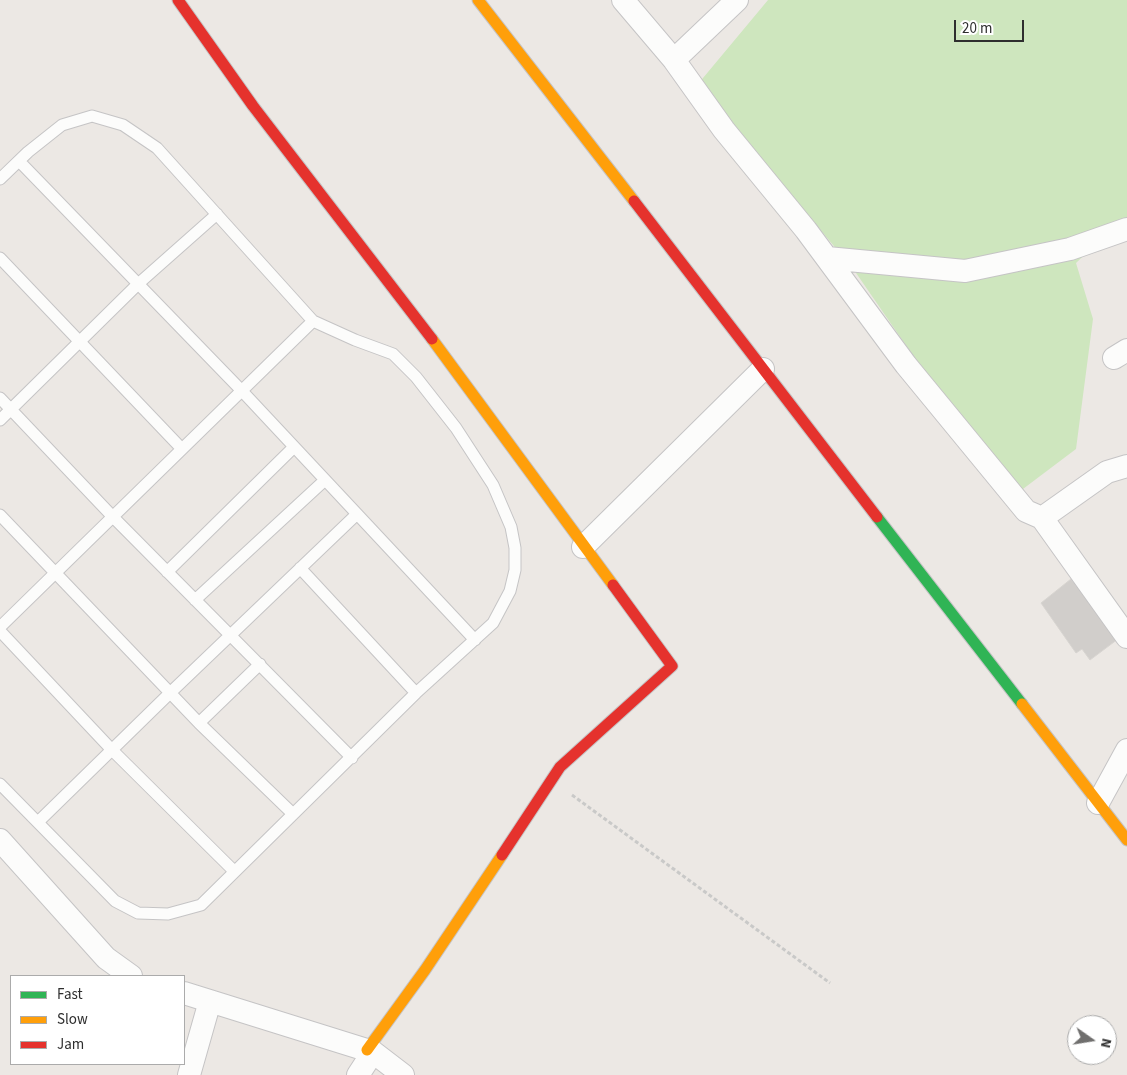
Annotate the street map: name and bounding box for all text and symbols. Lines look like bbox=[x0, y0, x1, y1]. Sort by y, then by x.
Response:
scale bar bbox=[957, 10, 1027, 42]
text: 20 m bbox=[962, 18, 992, 39]
legend bbox=[10, 975, 185, 1065]
text: Fast bbox=[57, 984, 83, 1005]
text: Slow bbox=[57, 1009, 88, 1030]
north arrow bbox=[1067, 1015, 1117, 1065]
text: Jam bbox=[57, 1034, 84, 1055]
text: N bbox=[1095, 1036, 1116, 1050]

